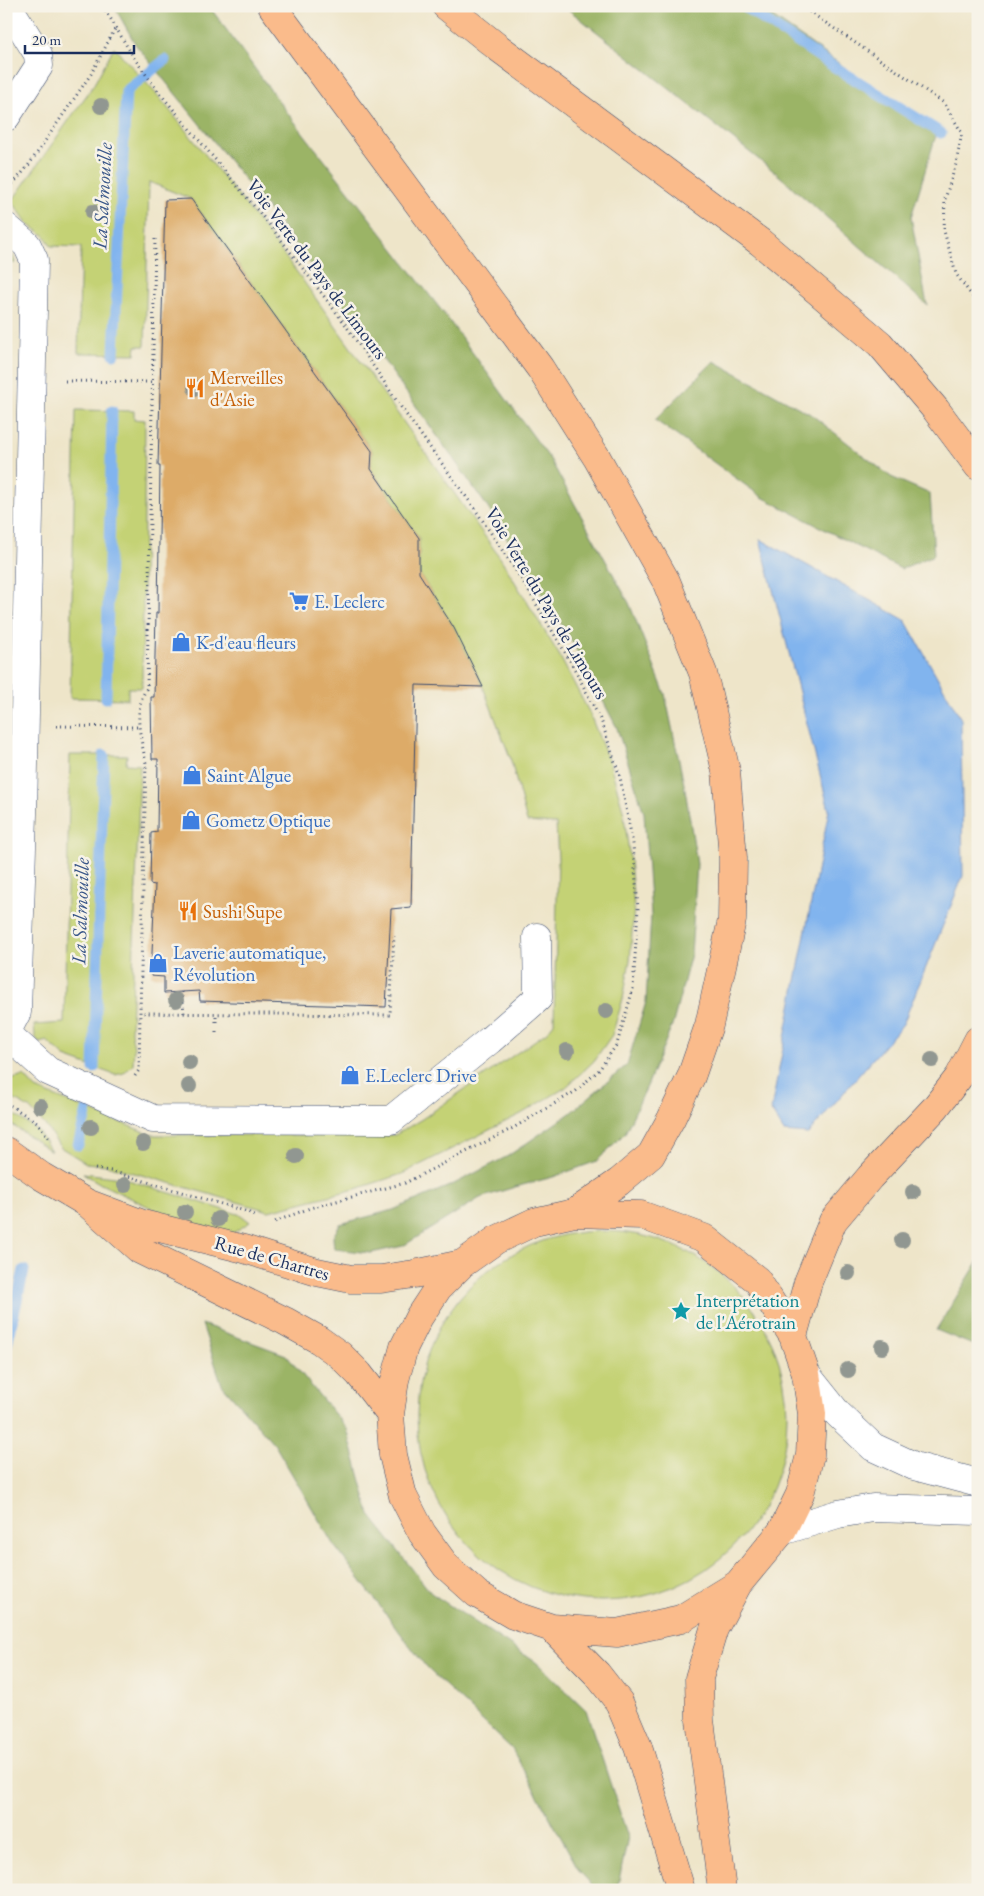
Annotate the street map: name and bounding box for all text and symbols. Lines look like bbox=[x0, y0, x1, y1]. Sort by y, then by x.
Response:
scale bar bbox=[25, 22, 134, 54]
text: 20 m bbox=[32, 30, 61, 49]
water label: La Salmouille bbox=[86, 142, 118, 251]
street label: Voie Verte du Pays de Limours bbox=[241, 174, 393, 364]
place label: Merveilles d'Asie bbox=[210, 365, 283, 412]
restaurant icon: Merveilles d'Asie bbox=[184, 377, 206, 399]
street label: Voie Verte du Pays de Limours bbox=[480, 502, 614, 704]
place label: E. Leclerc bbox=[314, 589, 385, 614]
supermarket icon: E. Leclerc bbox=[288, 590, 310, 612]
place label: K-d'eau fleurs bbox=[196, 630, 296, 655]
shop icon: K-d'eau fleurs bbox=[170, 631, 192, 653]
place label: Saint Algue bbox=[207, 763, 291, 788]
shop icon: Saint Algue bbox=[181, 764, 203, 786]
place label: Gometz Optique bbox=[206, 808, 331, 833]
shop icon: Gometz Optique bbox=[180, 809, 202, 831]
water label: La Salmouille bbox=[65, 857, 95, 966]
place label: Sushi Supe bbox=[203, 899, 282, 924]
restaurant icon: Sushi Supe bbox=[177, 900, 199, 922]
place label: Laverie automatique, Révolution bbox=[173, 940, 326, 987]
shop icon: Laverie automatique, Révolution bbox=[147, 952, 169, 974]
place label: E.Leclerc Drive bbox=[365, 1063, 477, 1088]
shop icon: E.Leclerc Drive bbox=[339, 1064, 361, 1086]
street label: Rue de Chartres bbox=[212, 1230, 332, 1286]
place label: Interprétation de l'Aérotrain bbox=[696, 1288, 799, 1335]
place icon: Interprétation de l'Aérotrain bbox=[670, 1300, 692, 1322]

